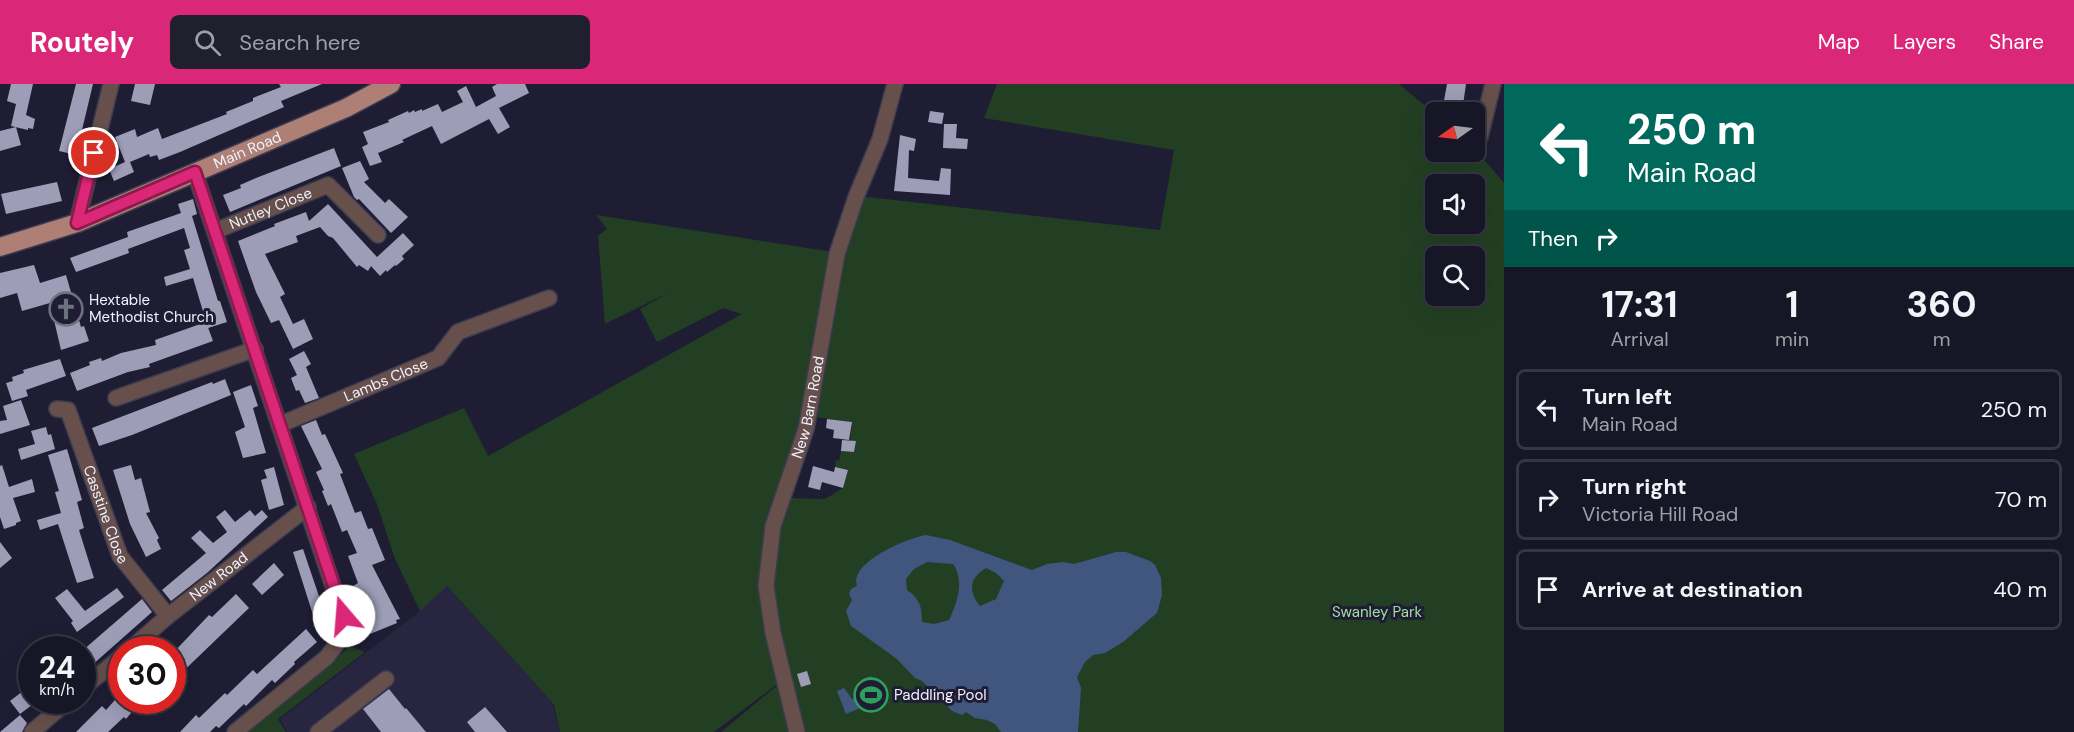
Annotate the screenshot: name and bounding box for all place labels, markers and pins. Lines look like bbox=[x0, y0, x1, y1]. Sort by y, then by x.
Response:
pin bbox=[68, 127, 119, 178]
place label: Hextable Methodist Church bbox=[89, 290, 214, 327]
church icon: Hextable Methodist Church bbox=[48, 291, 84, 327]
sports icon: Paddling Pool bbox=[853, 677, 889, 713]
place label: Paddling Pool bbox=[894, 685, 987, 705]

